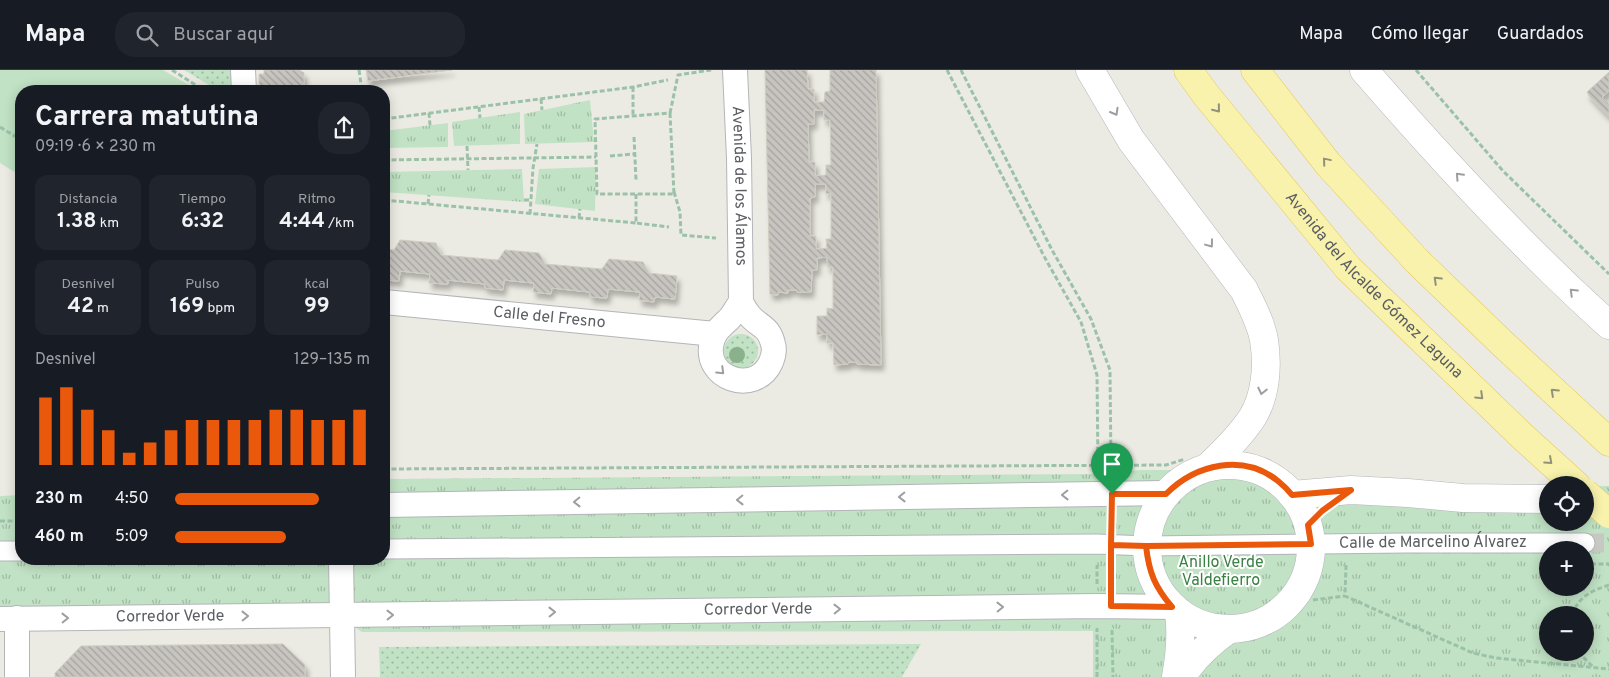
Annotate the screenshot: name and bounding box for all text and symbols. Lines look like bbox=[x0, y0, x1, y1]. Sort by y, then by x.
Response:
search box bbox=[115, 12, 465, 57]
text: Mapa bbox=[25, 20, 85, 50]
icon: search bbox=[133, 21, 161, 49]
text: Buscar aquí bbox=[173, 23, 273, 47]
text: Mapa bbox=[1299, 23, 1343, 46]
text: Cómo llegar bbox=[1371, 23, 1469, 46]
text: Guardados bbox=[1497, 23, 1584, 46]
text: Carrera matutina bbox=[35, 100, 259, 136]
button: share bbox=[318, 102, 370, 154]
one-way arrow bbox=[1212, 103, 1220, 112]
street label: Avenida de los Álamos bbox=[727, 105, 752, 266]
one-way arrow bbox=[1109, 107, 1119, 116]
text: 09:19 · 6 × 230 m bbox=[35, 137, 156, 157]
one-way arrow bbox=[1324, 158, 1332, 167]
one-way arrow bbox=[1456, 173, 1465, 182]
street label: Avenida del Alcalde Gómez Laguna bbox=[1280, 188, 1467, 383]
text: Distancia bbox=[59, 191, 117, 208]
text: Tiempo bbox=[179, 191, 226, 208]
text: Ritmo bbox=[298, 191, 336, 208]
text: 1.38 bbox=[57, 208, 97, 235]
text: 6:32 bbox=[181, 208, 224, 235]
text: 4:44 bbox=[279, 208, 325, 235]
text: km bbox=[97, 215, 119, 232]
text: /km bbox=[325, 215, 354, 232]
one-way arrow bbox=[1204, 238, 1212, 247]
text: Desnivel bbox=[62, 276, 115, 293]
text: Pulso bbox=[185, 276, 220, 293]
text: kcal bbox=[304, 276, 329, 293]
one-way arrow bbox=[1434, 277, 1443, 286]
one-way arrow bbox=[1569, 289, 1578, 298]
text: 42 bbox=[67, 293, 94, 320]
text: 169 bbox=[170, 293, 204, 320]
text: 99 bbox=[304, 293, 330, 320]
text: m bbox=[94, 300, 109, 317]
text: bpm bbox=[204, 300, 235, 317]
street label: Calle del Fresno bbox=[492, 303, 606, 333]
text: Desnivel bbox=[35, 350, 96, 370]
text: 129–135 m bbox=[294, 350, 370, 370]
one-way arrow bbox=[715, 365, 724, 374]
one-way arrow bbox=[1257, 386, 1268, 395]
one-way arrow bbox=[1551, 389, 1560, 398]
one-way arrow bbox=[1474, 390, 1483, 399]
pin bbox=[1091, 443, 1133, 494]
icon: arrive bbox=[1098, 450, 1126, 478]
one-way arrow bbox=[1543, 455, 1552, 464]
map controls bbox=[1539, 476, 1594, 661]
button: locate bbox=[1539, 476, 1594, 531]
text: 230 m bbox=[35, 489, 83, 509]
text: 4:50 bbox=[115, 489, 149, 509]
one-way arrow bbox=[1061, 490, 1068, 500]
one-way arrow bbox=[898, 492, 906, 502]
one-way arrow bbox=[736, 494, 744, 505]
one-way arrow bbox=[573, 497, 581, 507]
text: 460 m bbox=[35, 527, 84, 547]
text: 5:09 bbox=[115, 527, 148, 547]
street label: Calle de Marcelino Álvarez bbox=[1339, 531, 1527, 554]
button: + bbox=[1539, 541, 1594, 596]
park label: Anillo Verde Valdefierro bbox=[1178, 553, 1264, 591]
street label: Corredor Verde bbox=[704, 599, 812, 621]
one-way arrow bbox=[996, 602, 1004, 612]
one-way arrow bbox=[834, 604, 842, 614]
street label: Corredor Verde bbox=[116, 606, 224, 628]
button: − bbox=[1539, 606, 1594, 661]
one-way arrow bbox=[549, 607, 557, 618]
one-way arrow bbox=[386, 609, 394, 620]
one-way arrow bbox=[242, 611, 250, 621]
one-way arrow bbox=[62, 613, 70, 623]

